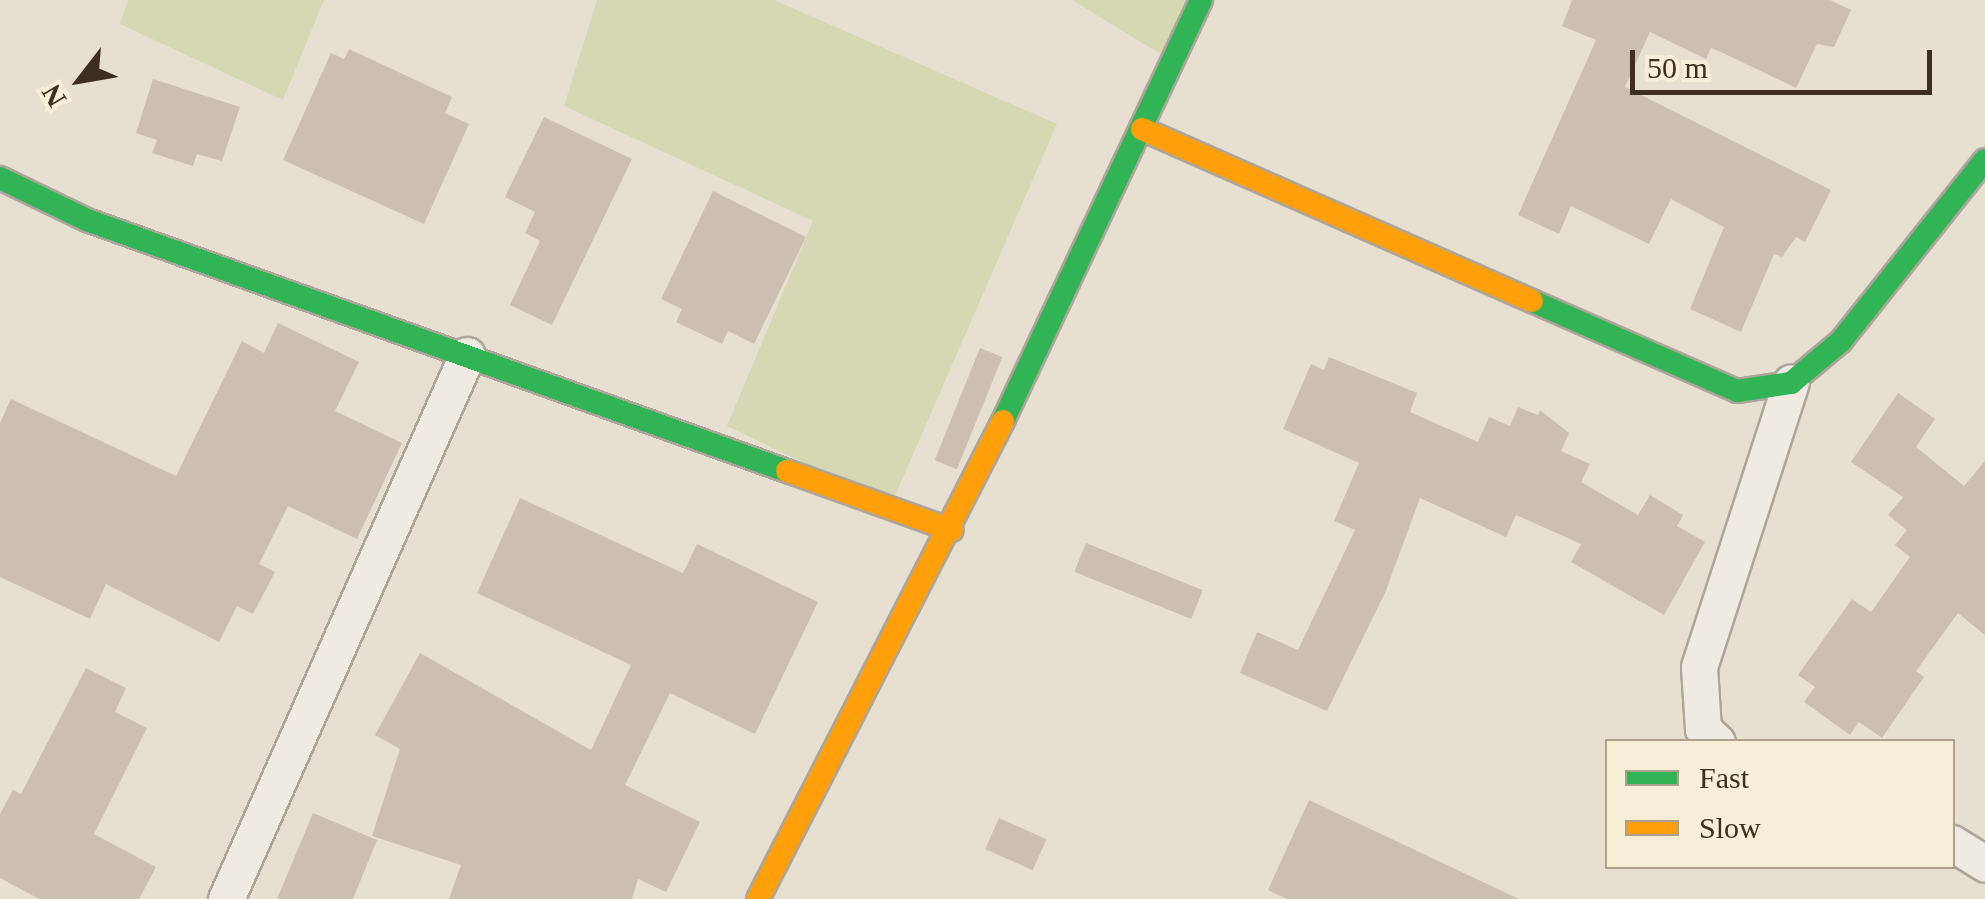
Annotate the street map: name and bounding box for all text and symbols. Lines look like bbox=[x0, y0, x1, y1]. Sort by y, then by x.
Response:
north arrow bbox=[30, 30, 130, 130]
scale bar bbox=[1635, 30, 1938, 92]
text: 50 m bbox=[1647, 51, 1708, 84]
text: N bbox=[35, 79, 72, 112]
legend bbox=[1605, 739, 1955, 869]
text: Fast bbox=[1699, 761, 1749, 794]
text: Slow bbox=[1699, 811, 1761, 844]

